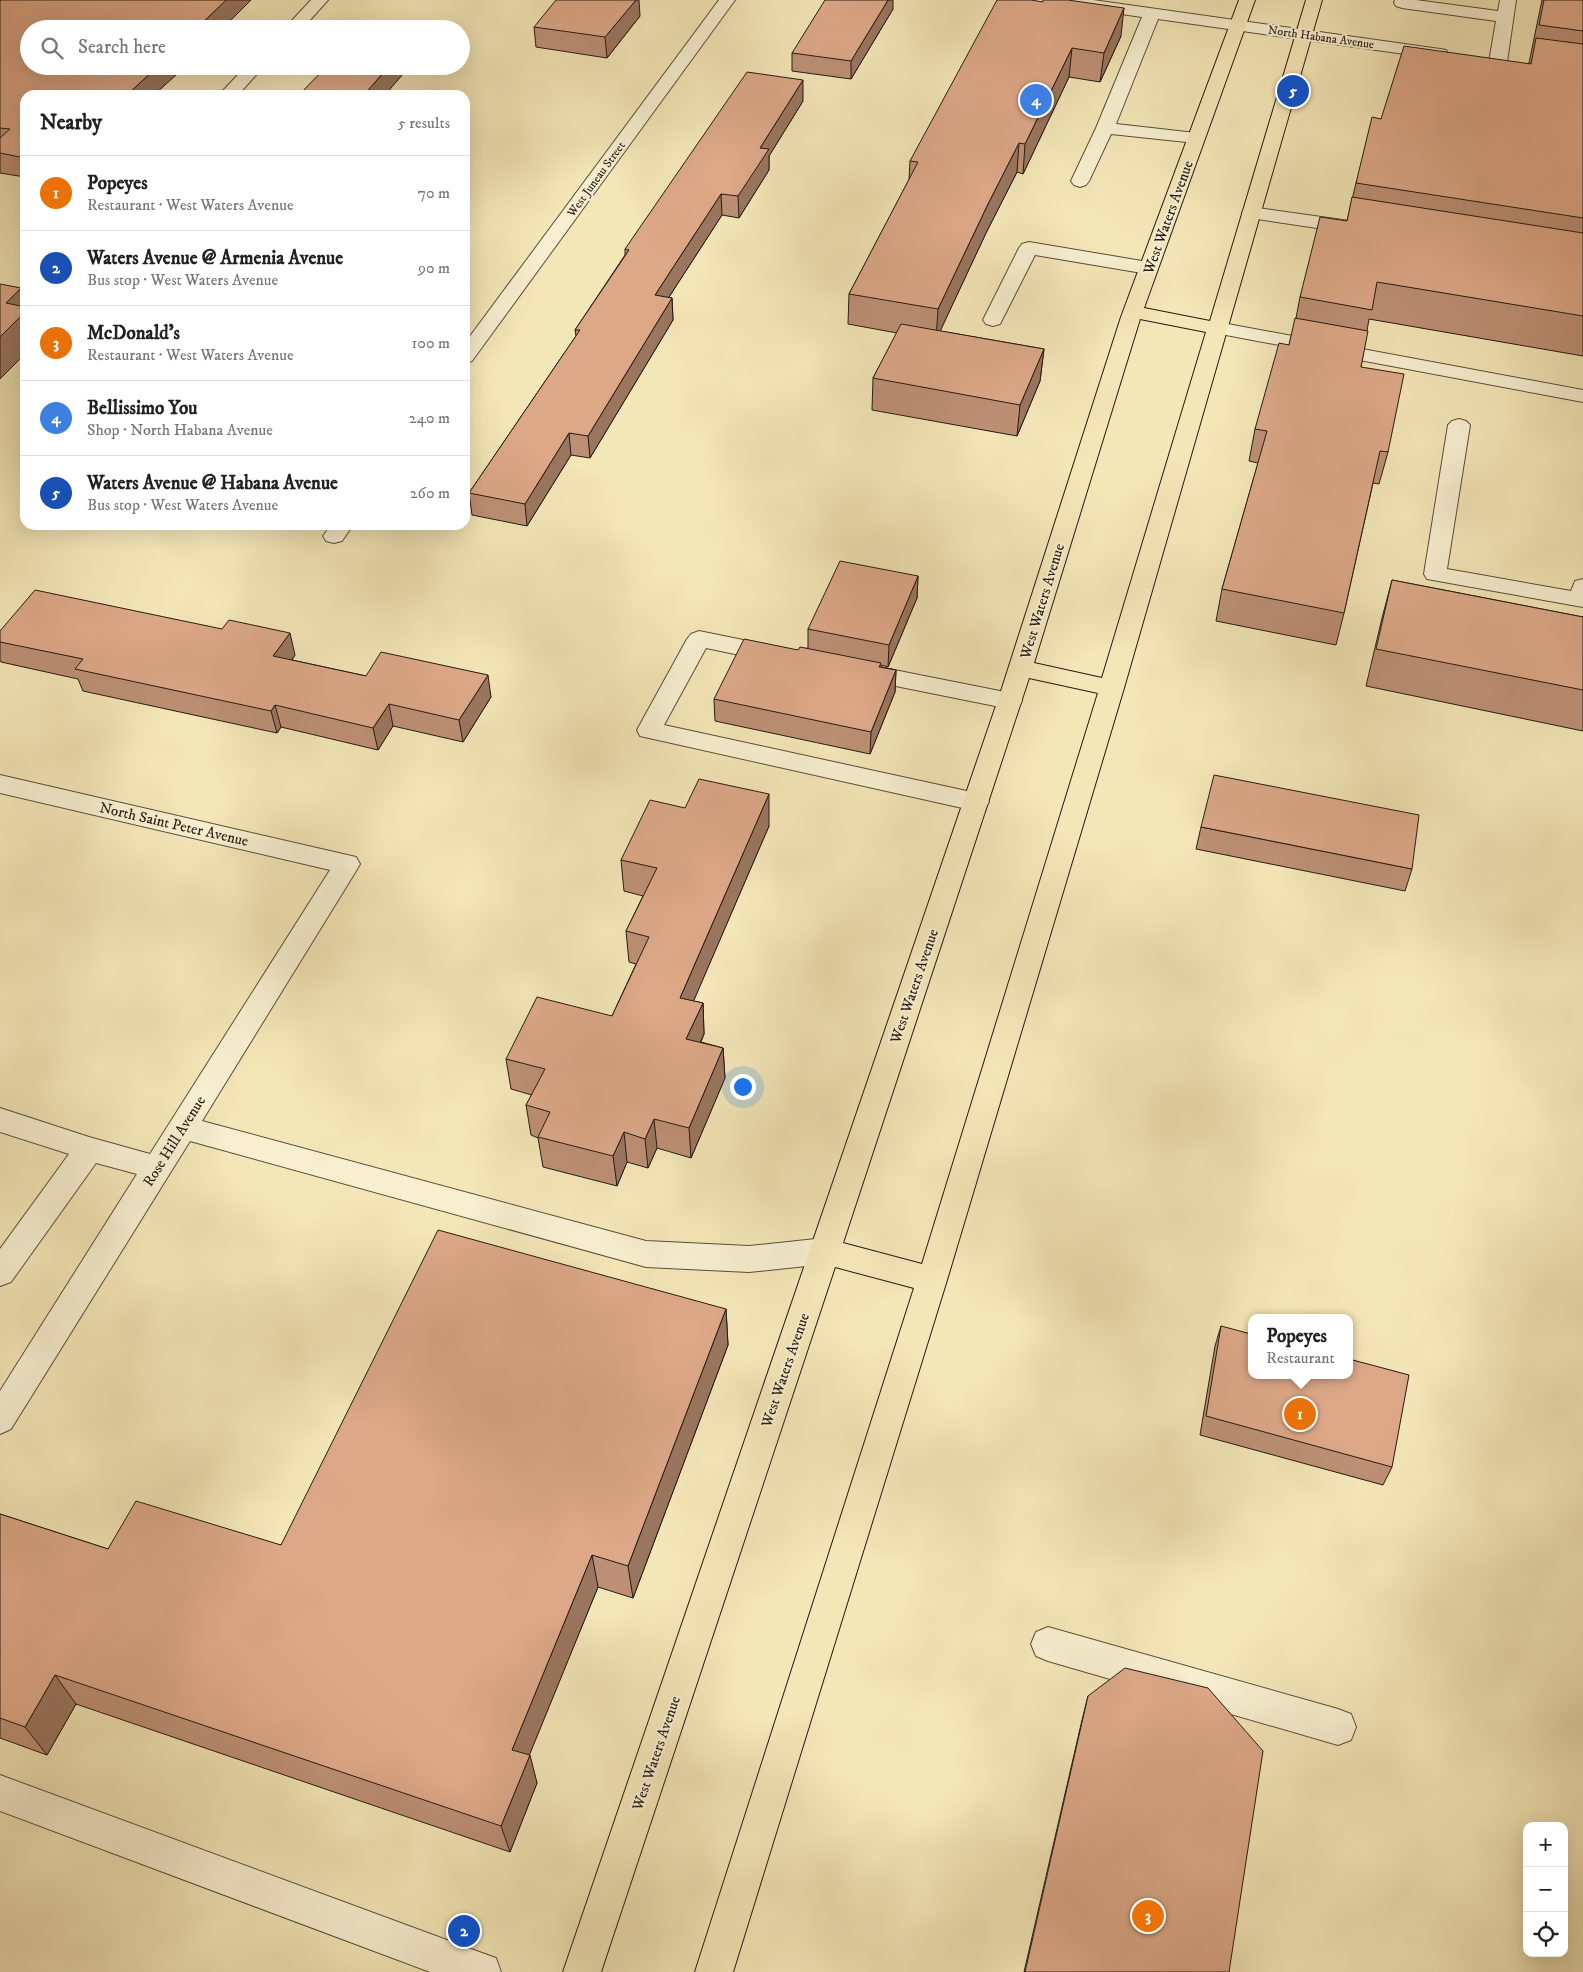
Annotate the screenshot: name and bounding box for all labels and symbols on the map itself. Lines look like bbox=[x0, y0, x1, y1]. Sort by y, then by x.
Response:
street label: North Habana Avenue bbox=[1267, 23, 1375, 52]
pin: 5 bbox=[1277, 72, 1309, 110]
pin: 4 bbox=[1020, 81, 1052, 119]
street label: West Juneau Street bbox=[564, 139, 629, 221]
street label: West Waters Avenue bbox=[1139, 158, 1198, 278]
street label: West Waters Avenue bbox=[1016, 541, 1069, 662]
street label: North Saint Peter Avenue bbox=[98, 798, 250, 851]
street label: West Waters Avenue bbox=[886, 927, 943, 1047]
your location bbox=[730, 1074, 756, 1100]
street label: Rose Hill Avenue bbox=[139, 1092, 210, 1190]
street label: West Waters Avenue bbox=[757, 1311, 814, 1431]
pin: 1 bbox=[1284, 1395, 1316, 1433]
street label: West Waters Avenue bbox=[628, 1694, 685, 1814]
pin: 3 bbox=[1132, 1897, 1164, 1935]
pin: 2 bbox=[448, 1912, 480, 1950]

